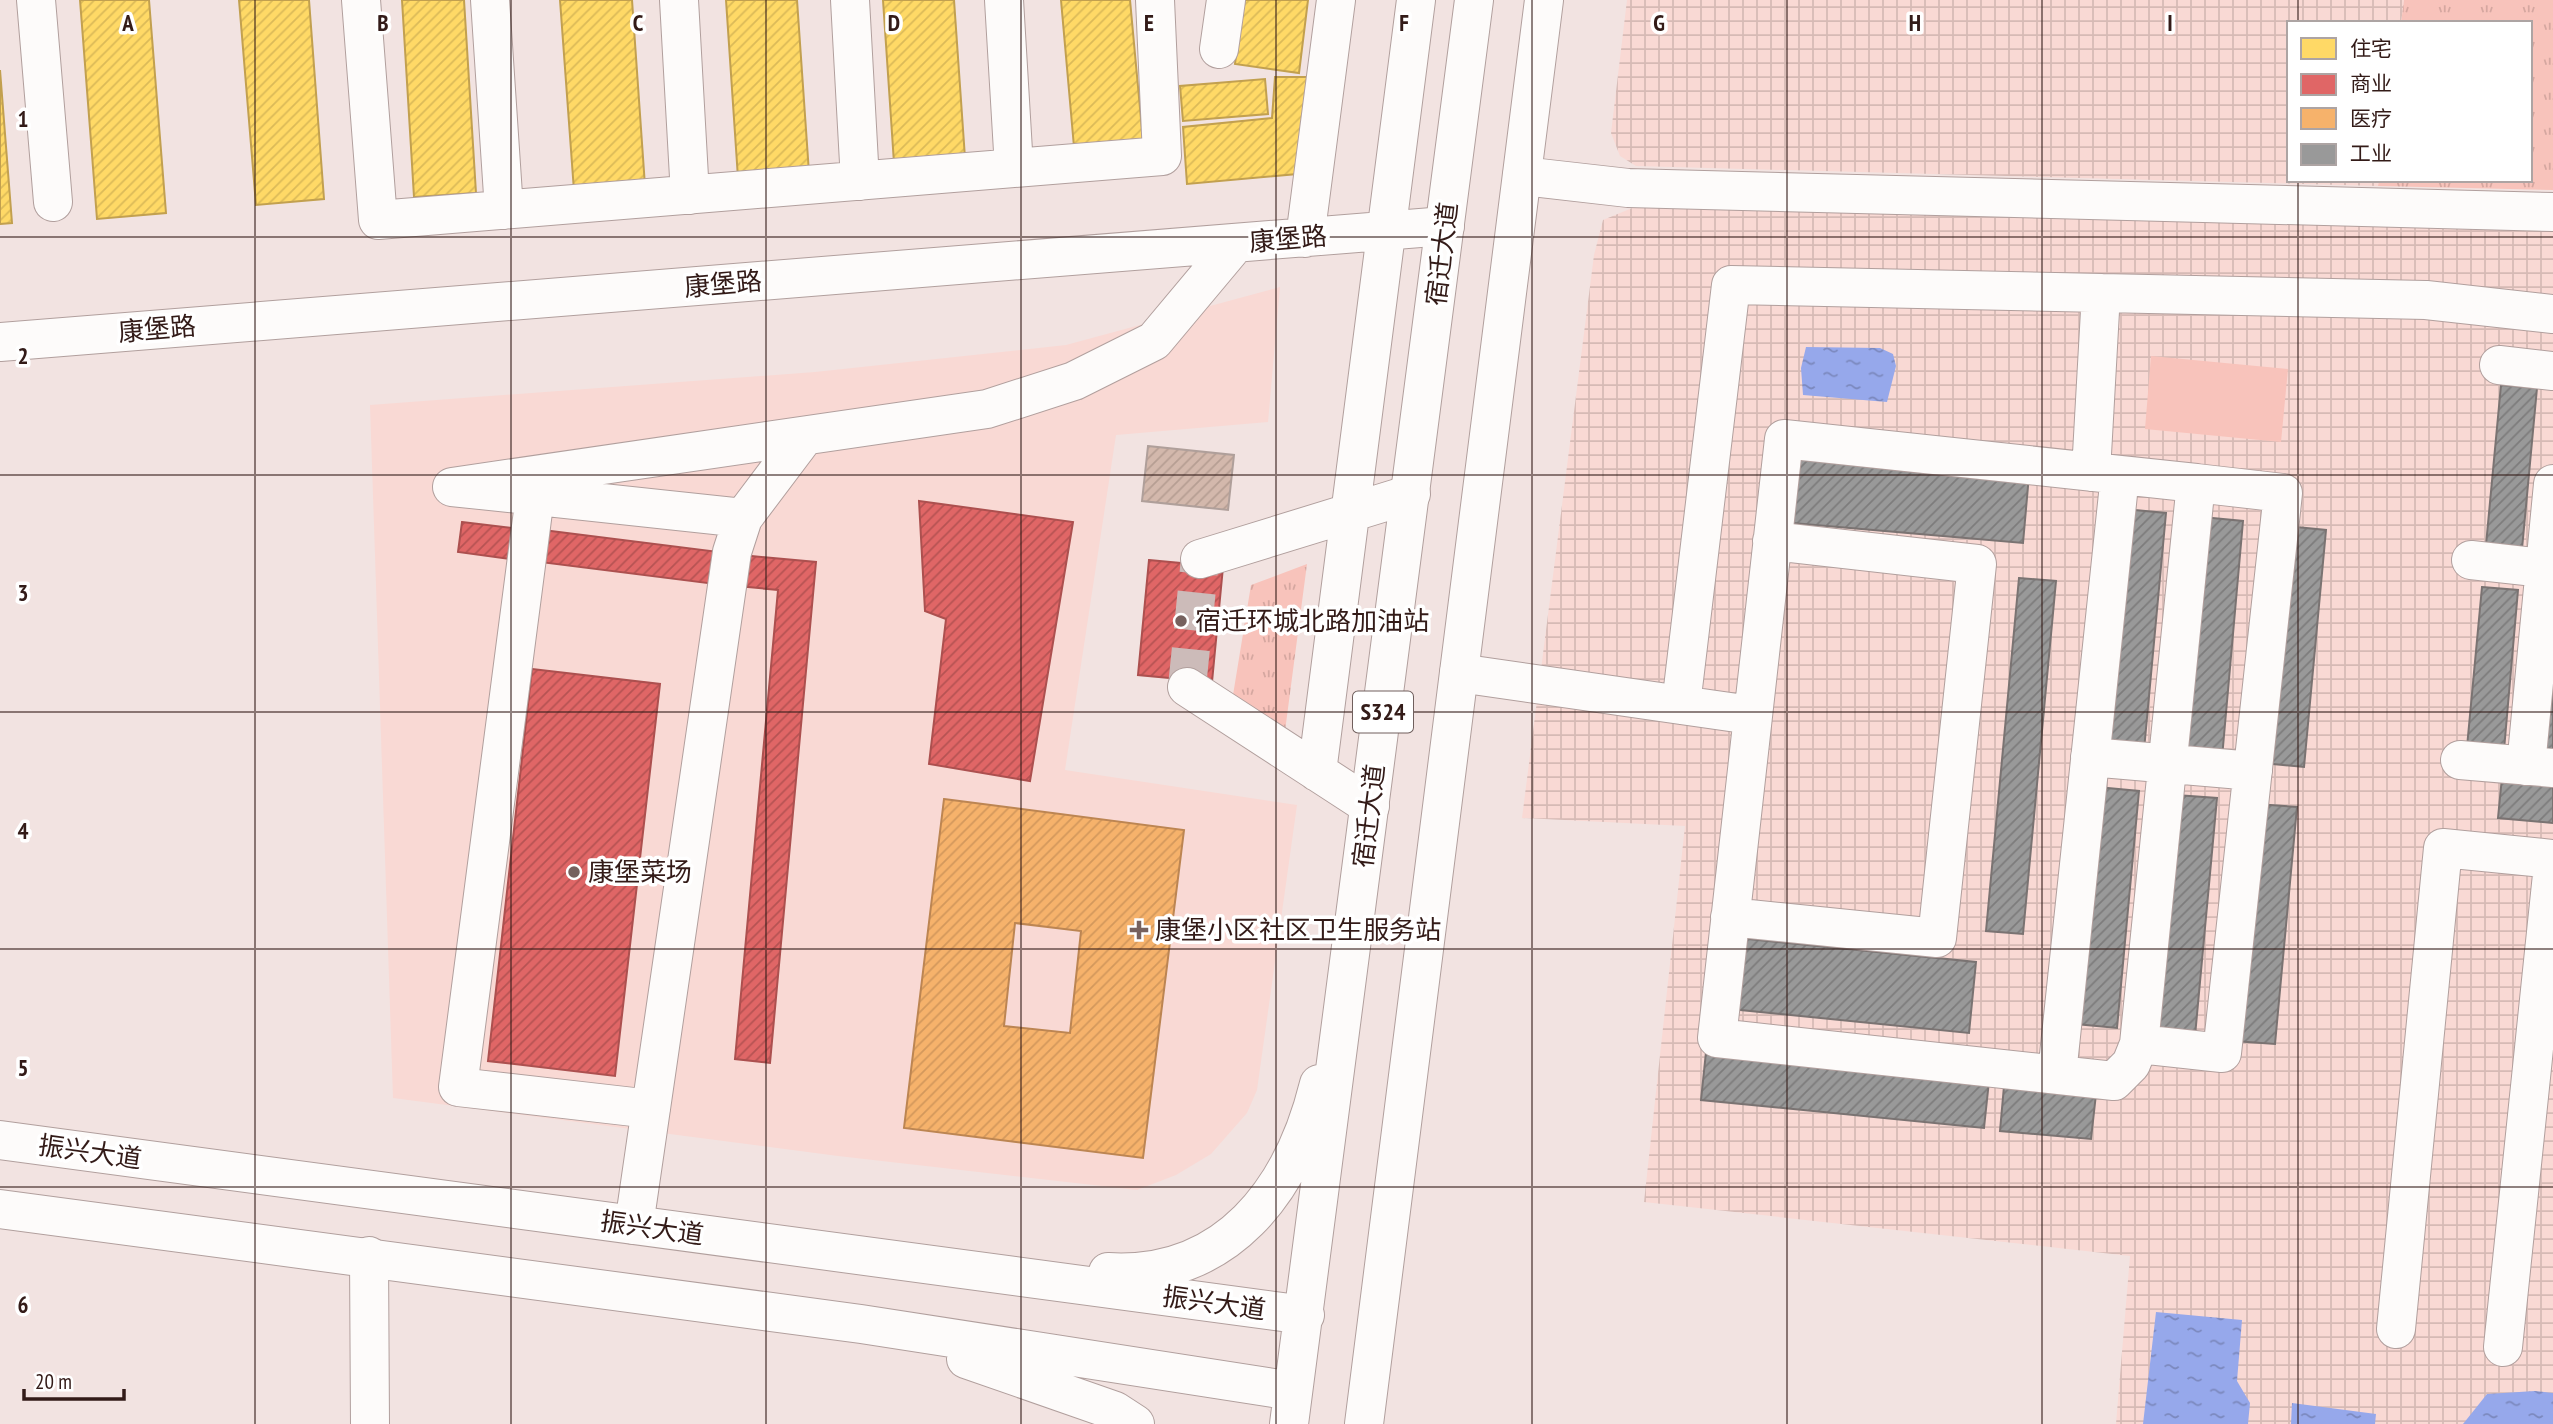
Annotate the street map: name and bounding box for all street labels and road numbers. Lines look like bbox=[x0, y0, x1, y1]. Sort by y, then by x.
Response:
street label: 宿迁大道 bbox=[1419, 200, 1464, 308]
street label: 康堡路 bbox=[1248, 219, 1328, 258]
street label: 康堡路 bbox=[683, 264, 763, 303]
street label: 康堡路 bbox=[117, 309, 197, 348]
road number: S324 bbox=[1353, 692, 1413, 732]
street label: 宿迁大道 bbox=[1346, 762, 1391, 870]
street label: 振兴大道 bbox=[36, 1128, 144, 1175]
street label: 振兴大道 bbox=[598, 1204, 706, 1251]
street label: 振兴大道 bbox=[1160, 1279, 1268, 1326]

